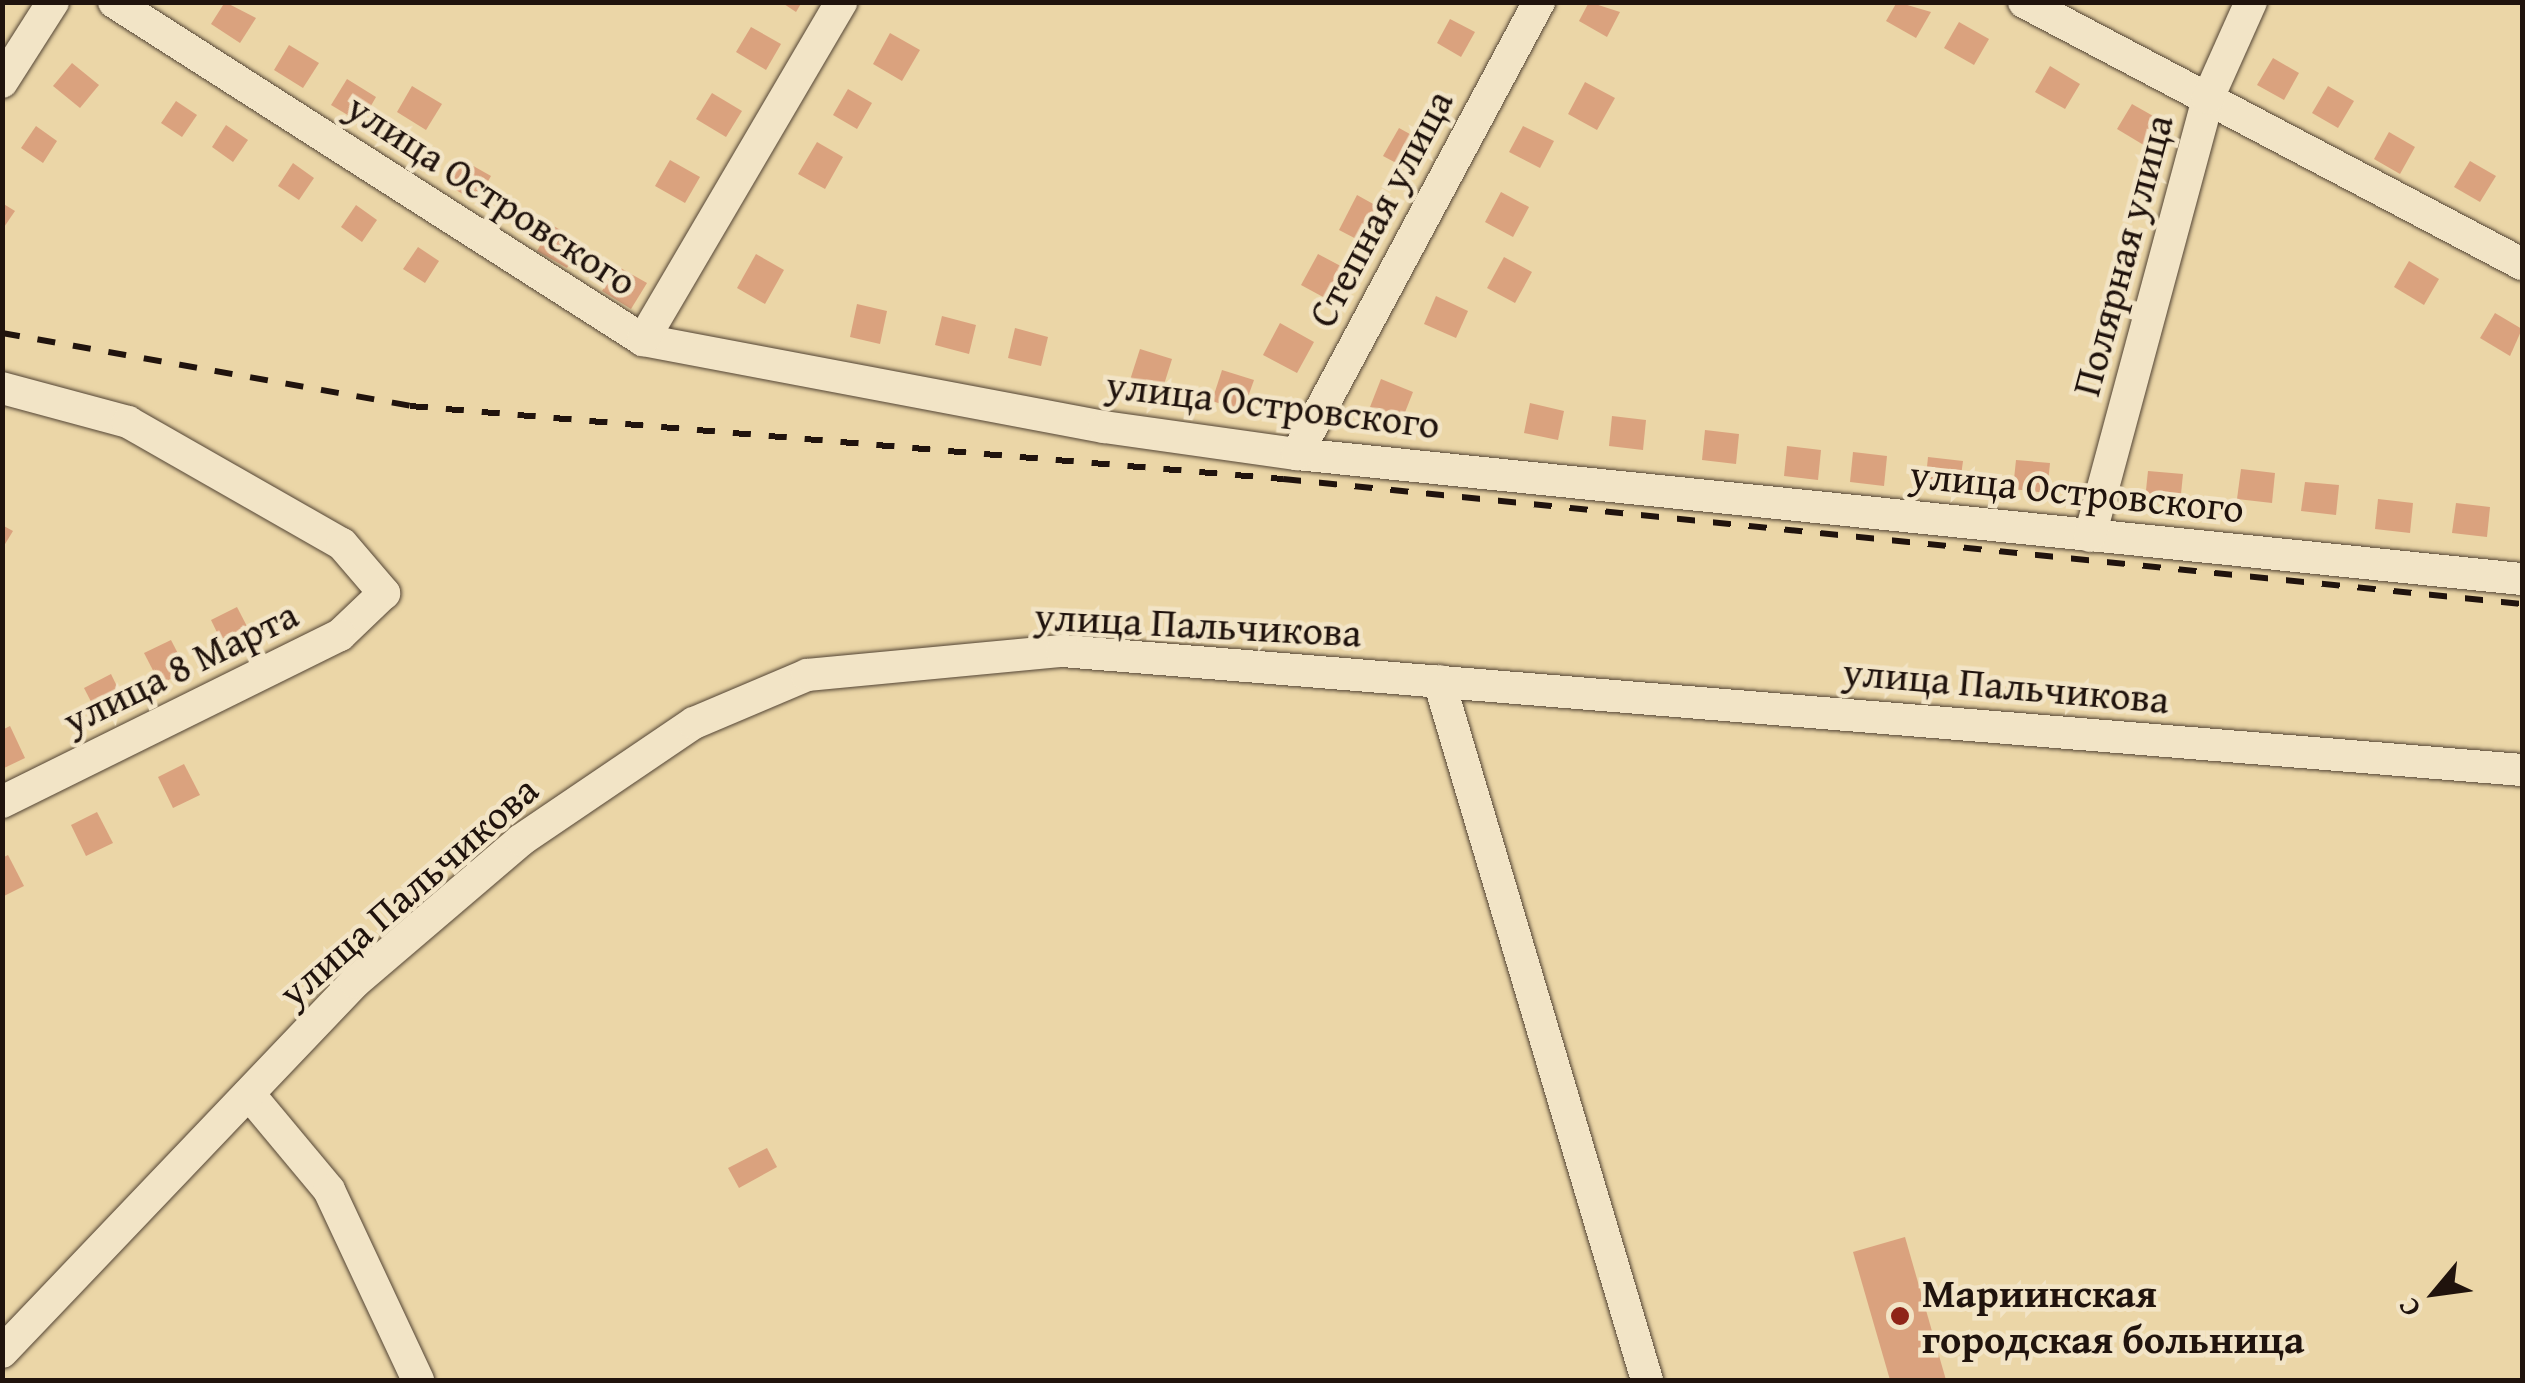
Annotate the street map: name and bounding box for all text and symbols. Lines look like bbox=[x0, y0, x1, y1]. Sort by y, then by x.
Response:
street label: Степная улица bbox=[1297, 81, 1463, 335]
street label: улица Островского bbox=[338, 82, 646, 306]
street label: Полярная улица bbox=[2061, 109, 2183, 401]
street label: улица Островского bbox=[1103, 360, 1443, 448]
street label: улица Островского bbox=[1907, 450, 2247, 532]
street label: улица 8 Марта bbox=[55, 589, 305, 745]
street label: улица Пальчикова bbox=[1033, 591, 1363, 657]
street label: улица Пальчикова bbox=[1841, 647, 2171, 723]
street label: улица Пальчикова bbox=[269, 765, 547, 1017]
north arrow bbox=[2385, 1243, 2485, 1343]
place label: Мариинская городская больница bbox=[1922, 1269, 2304, 1363]
text: С bbox=[2387, 1291, 2430, 1325]
marker: Мариинская городская больница bbox=[1887, 1303, 1913, 1329]

